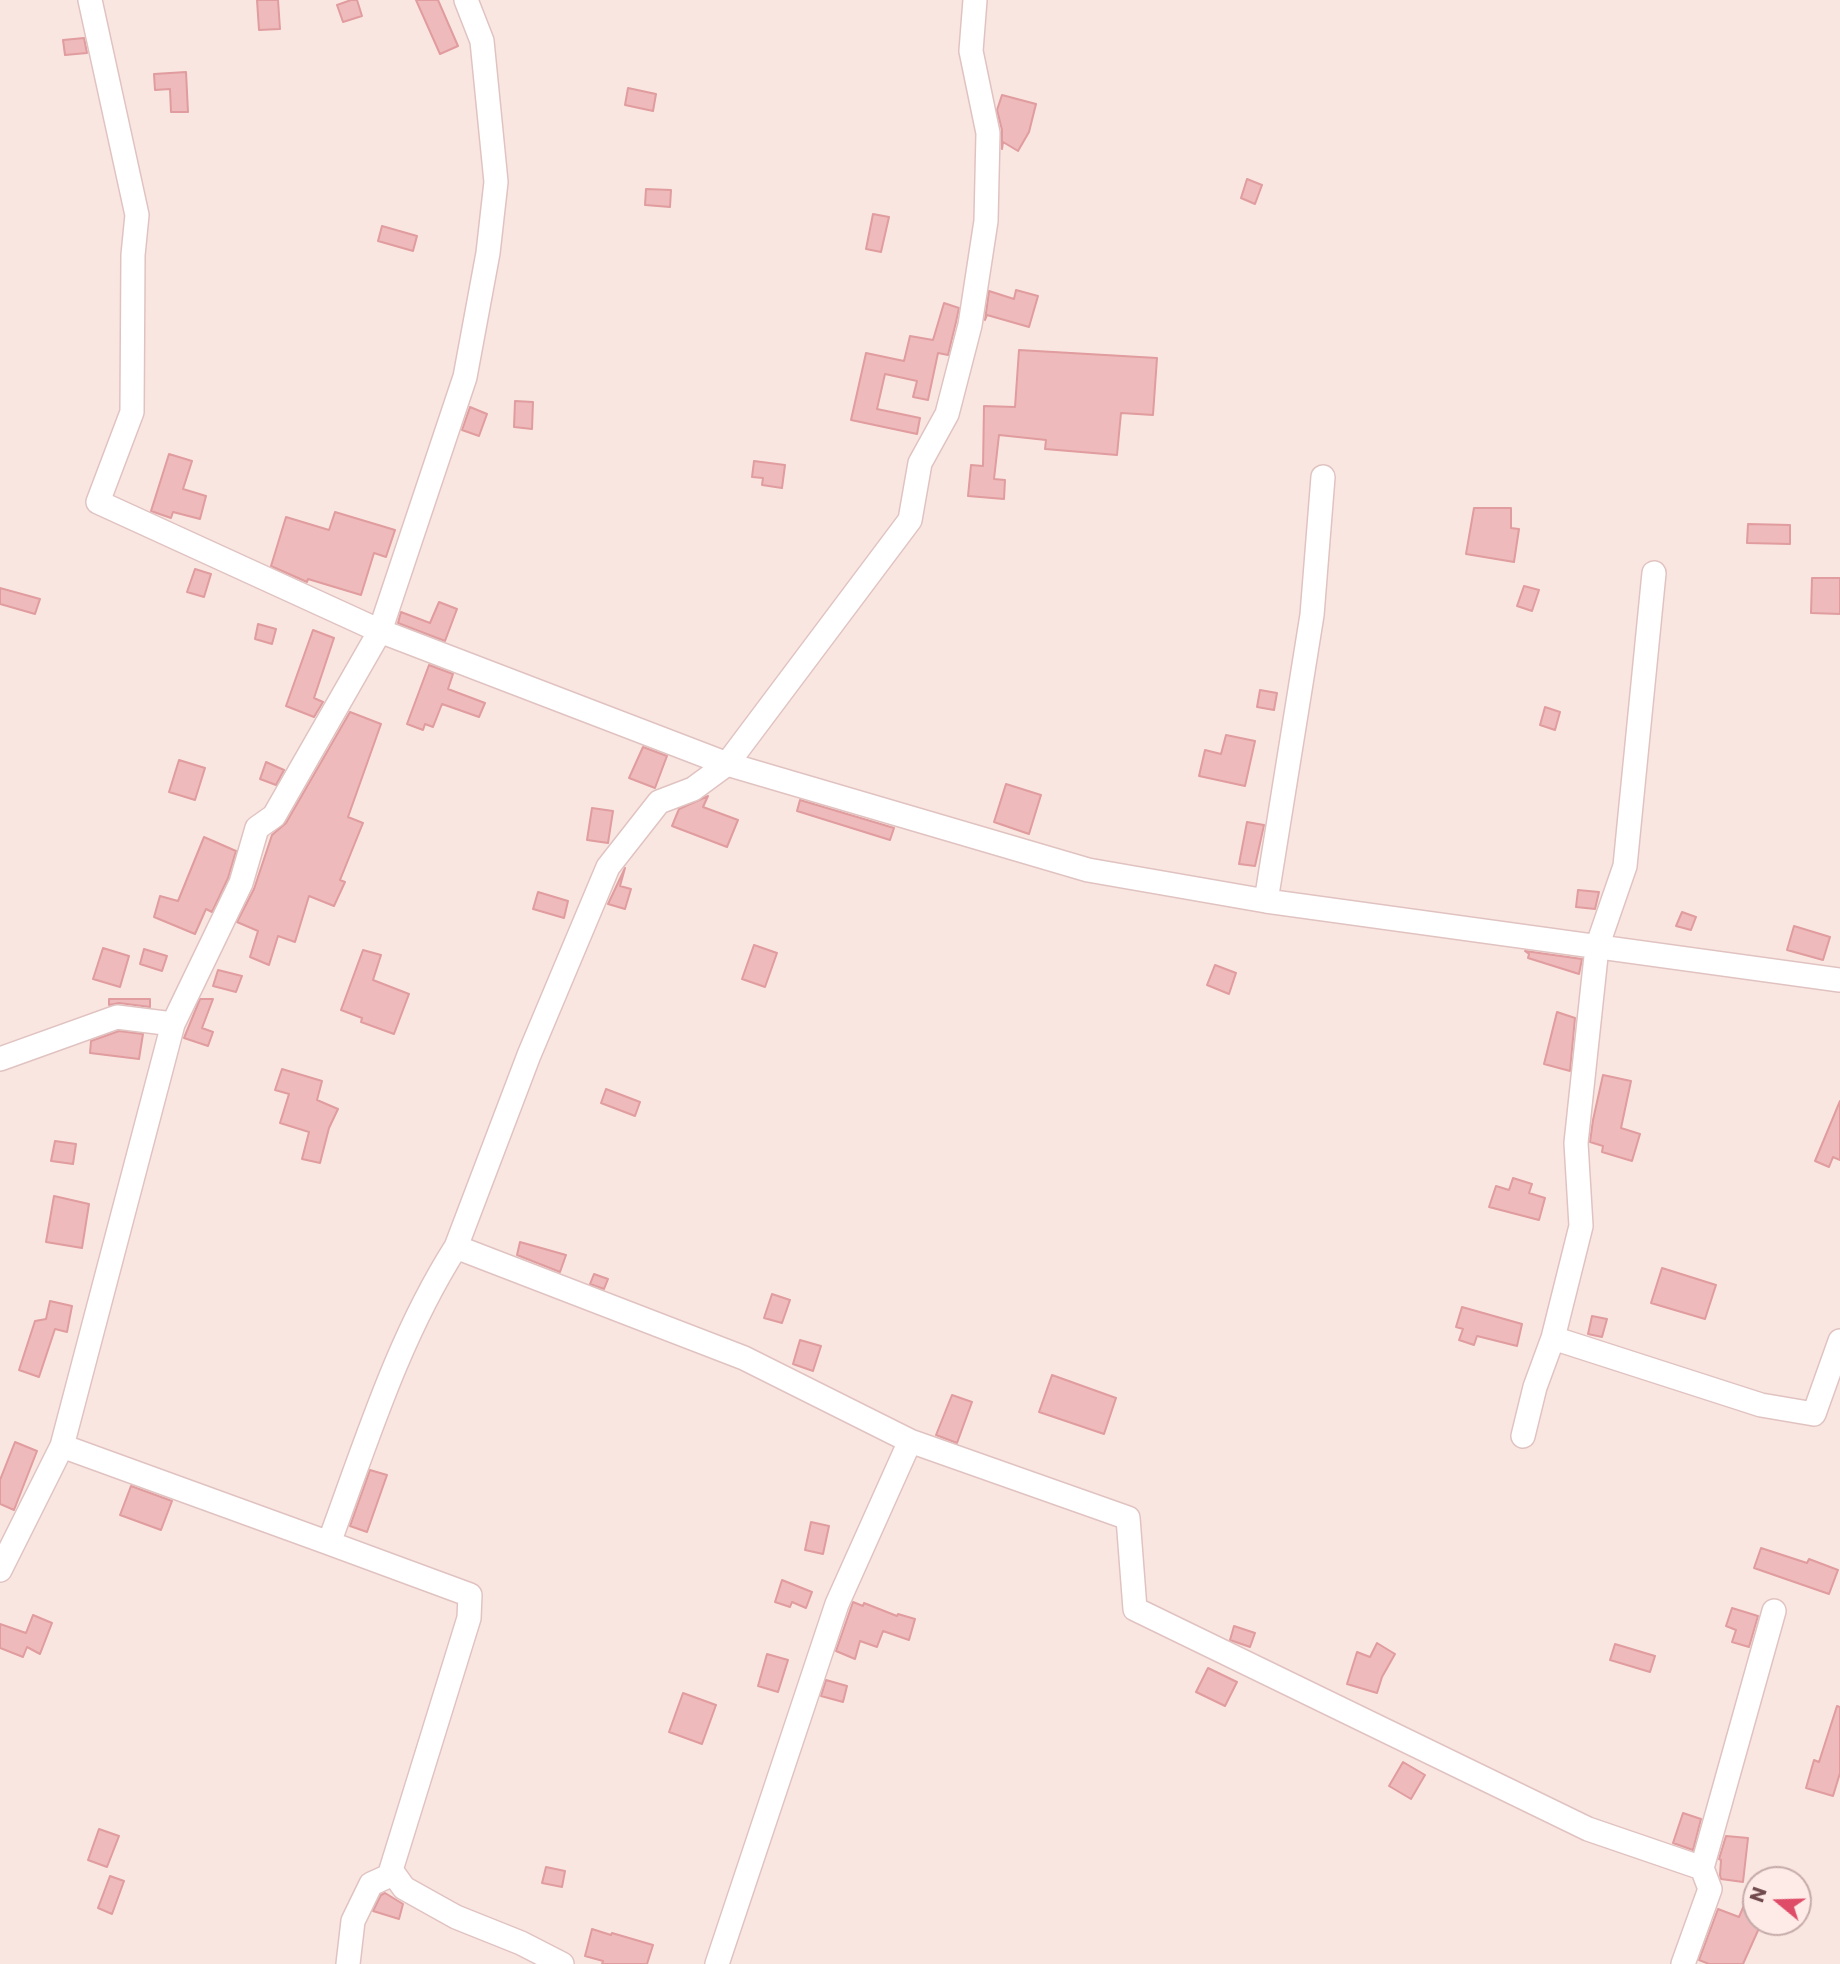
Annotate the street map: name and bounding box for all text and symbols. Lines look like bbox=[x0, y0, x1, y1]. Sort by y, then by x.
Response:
north arrow bbox=[1742, 1866, 1812, 1936]
text: N bbox=[1743, 1884, 1774, 1906]

